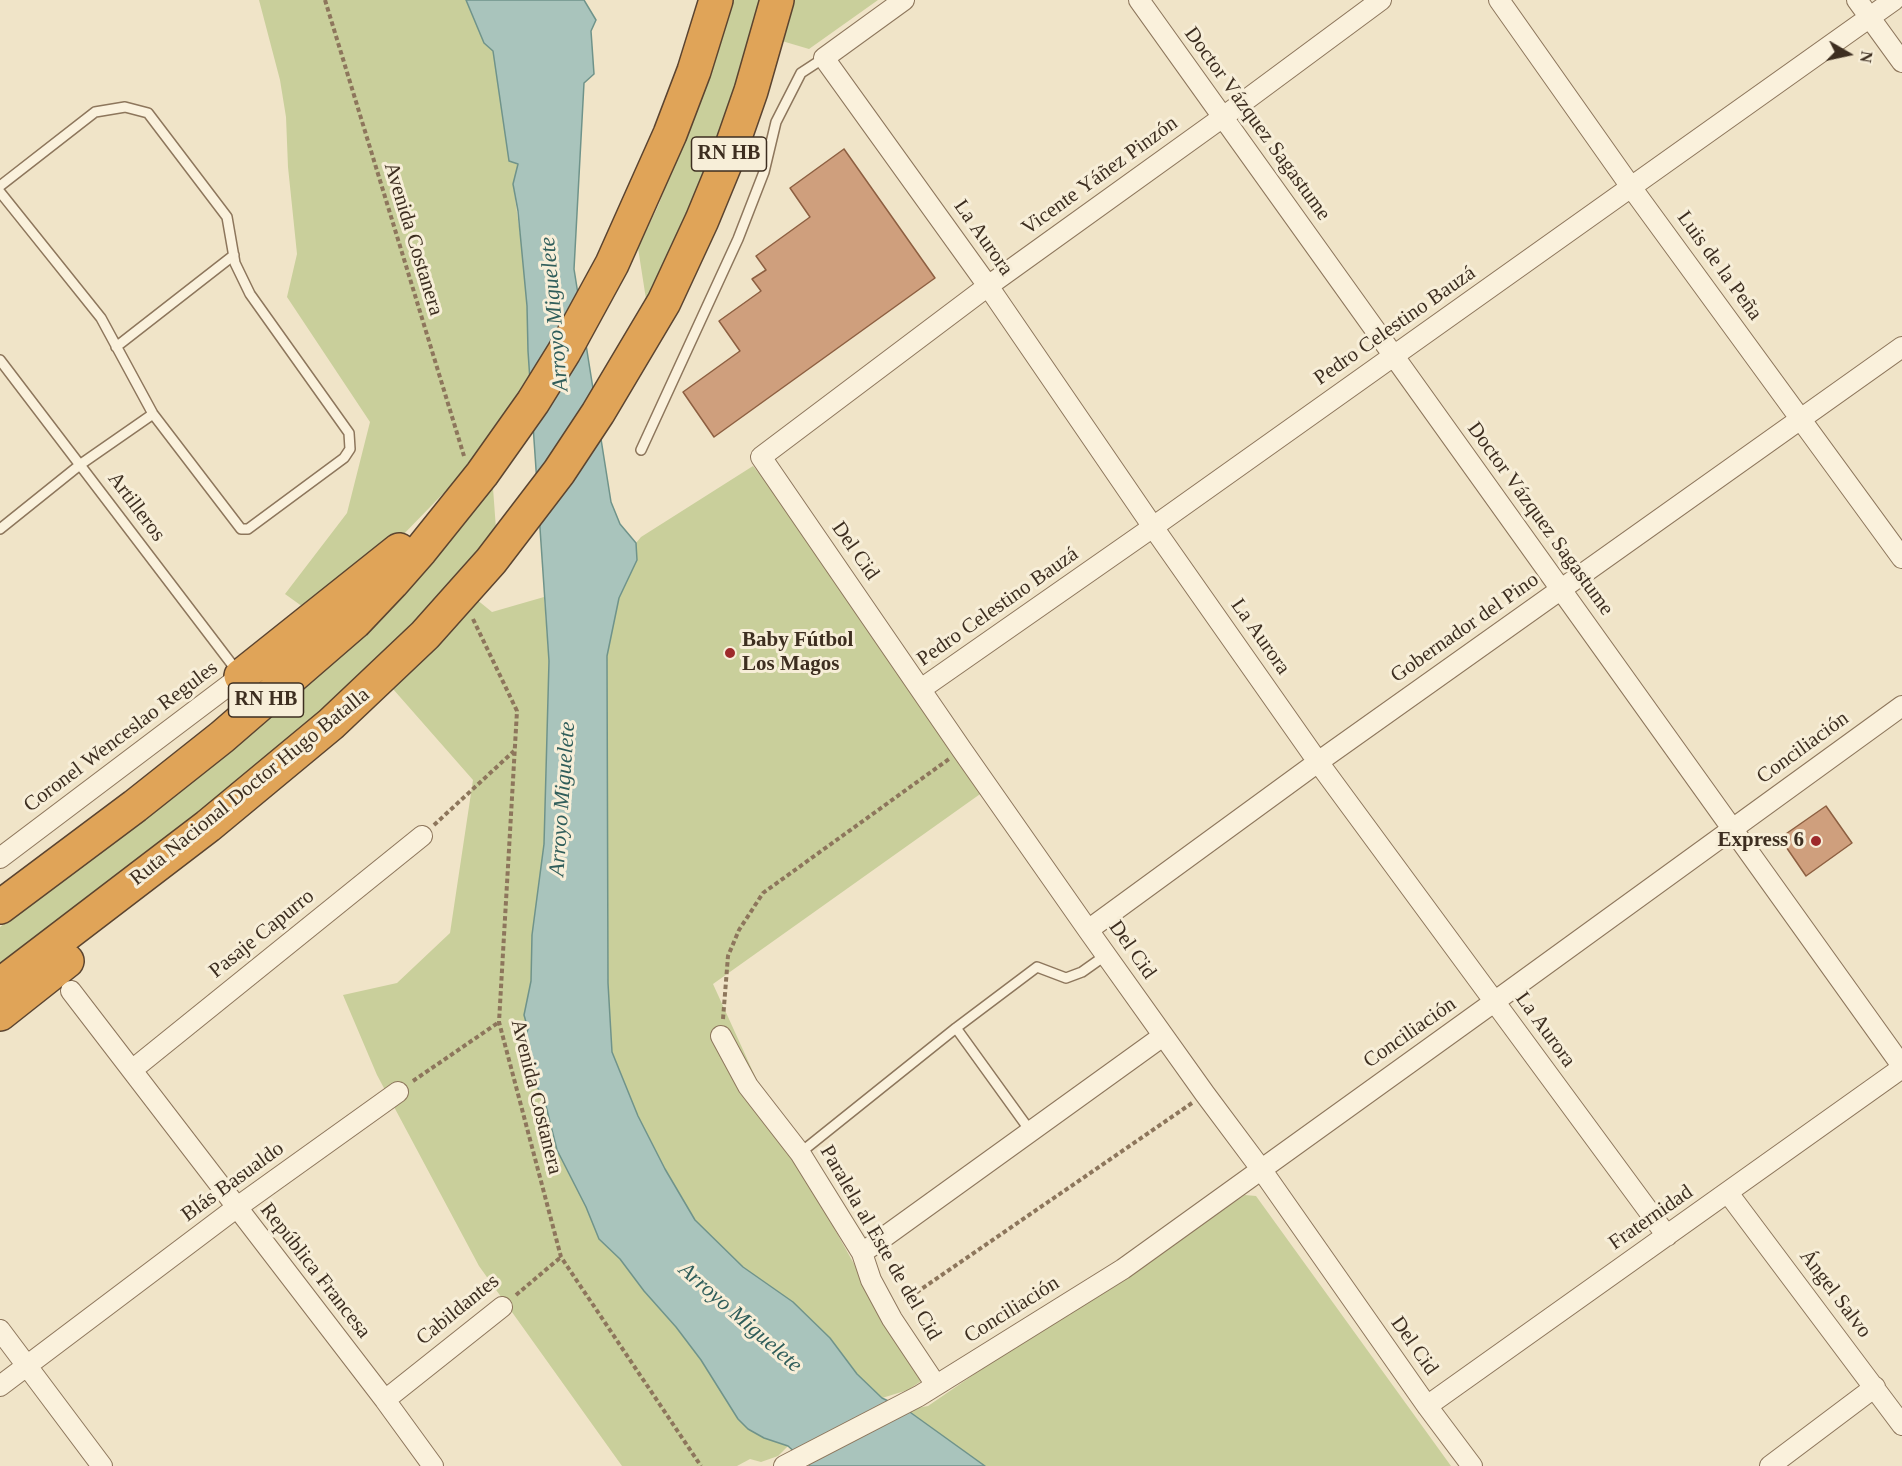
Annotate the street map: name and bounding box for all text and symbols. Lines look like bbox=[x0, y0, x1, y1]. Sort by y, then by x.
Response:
street label: Doctor Vázquez Sagastume bbox=[1178, 22, 1336, 226]
north arrow bbox=[1818, 24, 1878, 84]
text: N bbox=[1857, 50, 1876, 64]
street label: Vicente Yáñez Pinzón bbox=[1017, 111, 1183, 241]
road number: RN HB bbox=[692, 137, 766, 171]
street label: Avenida Costanera bbox=[378, 159, 448, 319]
street label: La Aurora bbox=[948, 195, 1018, 281]
street label: Luis de la Peña bbox=[1671, 206, 1767, 326]
water label: Arroyo Miguelete bbox=[535, 236, 575, 392]
street label: Pedro Celestino Bauzá bbox=[1309, 261, 1481, 391]
street label: Doctor Vázquez Sagastume bbox=[1461, 417, 1619, 621]
street label: Artilleros bbox=[102, 467, 170, 547]
street label: Del Cid bbox=[826, 517, 884, 585]
street label: Pedro Celestino Bauzá bbox=[912, 542, 1084, 672]
street label: Gobernador del Pino bbox=[1386, 568, 1544, 688]
street label: La Aurora bbox=[1225, 594, 1295, 680]
place label: Baby Fútbol Los Magos bbox=[742, 628, 853, 678]
marker: Baby Fútbol Los Magos bbox=[723, 646, 737, 660]
street label: Coronel Wenceslao Regules bbox=[19, 656, 223, 818]
street label: Ruta Nacional Doctor Hugo Batalla bbox=[125, 683, 375, 891]
road number: RN HB bbox=[228, 683, 304, 717]
street label: Conciliación bbox=[1752, 706, 1854, 790]
water label: Arroyo Miguelete bbox=[544, 721, 582, 877]
place label: Express 6 bbox=[1717, 828, 1804, 854]
marker: Express 6 bbox=[1809, 834, 1823, 848]
street label: Pasaje Capurro bbox=[204, 884, 320, 984]
street label: Del Cid bbox=[1103, 916, 1161, 984]
street label: La Aurora bbox=[1509, 987, 1581, 1073]
street label: Conciliación bbox=[1359, 992, 1461, 1074]
street label: Avenida Costanera bbox=[505, 1017, 567, 1177]
street label: Blás Basualdo bbox=[177, 1136, 289, 1228]
street label: Paralela al Este de del Cid bbox=[814, 1141, 946, 1345]
street label: Fraternidad bbox=[1604, 1180, 1698, 1256]
street label: República Francesa bbox=[254, 1198, 376, 1344]
street label: Ángel Salvo bbox=[1794, 1245, 1876, 1343]
water label: Arroyo Miguelete bbox=[673, 1257, 807, 1379]
street label: Cabildantes bbox=[412, 1269, 504, 1351]
street label: Conciliación bbox=[960, 1271, 1064, 1349]
street label: Del Cid bbox=[1385, 1312, 1443, 1380]

